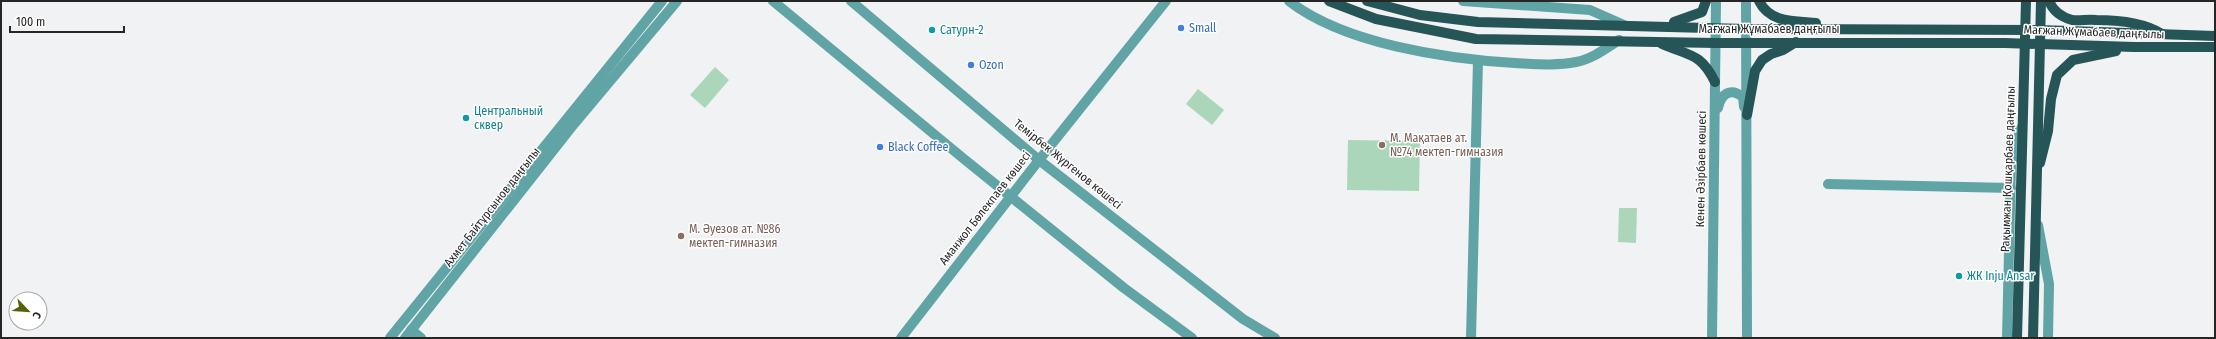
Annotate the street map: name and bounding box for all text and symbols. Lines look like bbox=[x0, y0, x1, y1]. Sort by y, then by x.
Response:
scale bar bbox=[10, 8, 124, 34]
text: 100 m bbox=[16, 15, 45, 29]
place label: Small bbox=[1189, 21, 1216, 35]
street label: Мағжан Жұмабаев даңғылы bbox=[1698, 22, 1840, 36]
place label: Сатурн-2 bbox=[940, 23, 984, 37]
marker: Small bbox=[1176, 23, 1186, 33]
street label: Мағжан Жұмабаев даңғылы bbox=[2023, 23, 2165, 41]
marker: Сатурн-2 bbox=[927, 25, 937, 35]
place label: Ozon bbox=[979, 58, 1004, 72]
marker: Ozon bbox=[966, 60, 976, 70]
street label: Рақымжан Қошқарбаев даңғылы bbox=[1998, 86, 2018, 252]
place label: Центральный сквер bbox=[474, 104, 543, 132]
street label: Кенен Әзірбаев көшесі bbox=[1693, 111, 1709, 227]
marker: Центральный сквер bbox=[461, 113, 471, 123]
street label: Темірбек Жүргенов көшесі bbox=[1011, 116, 1125, 212]
place label: М. Мақатаев ат. №74 мектеп-гимназия bbox=[1390, 131, 1504, 159]
place label: Black Coffee bbox=[888, 140, 948, 154]
marker: М. Мақатаев ат. №74 мектеп-гимназия bbox=[1377, 140, 1387, 150]
marker: Black Coffee bbox=[875, 142, 885, 152]
street label: Ахмет Байтұрсынов даңғылы bbox=[441, 145, 543, 269]
street label: Аманжол Бөлекпаев көшесі bbox=[936, 148, 1034, 268]
place label: М. Әуезов ат. №86 мектеп-гимназия bbox=[689, 222, 781, 250]
marker: М. Әуезов ат. №86 мектеп-гимназия bbox=[676, 231, 686, 241]
place label: ЖК Inju Ansar bbox=[1967, 269, 2035, 283]
marker: ЖК Inju Ansar bbox=[1954, 271, 1964, 281]
north arrow bbox=[8, 291, 48, 331]
text: С bbox=[29, 310, 44, 321]

